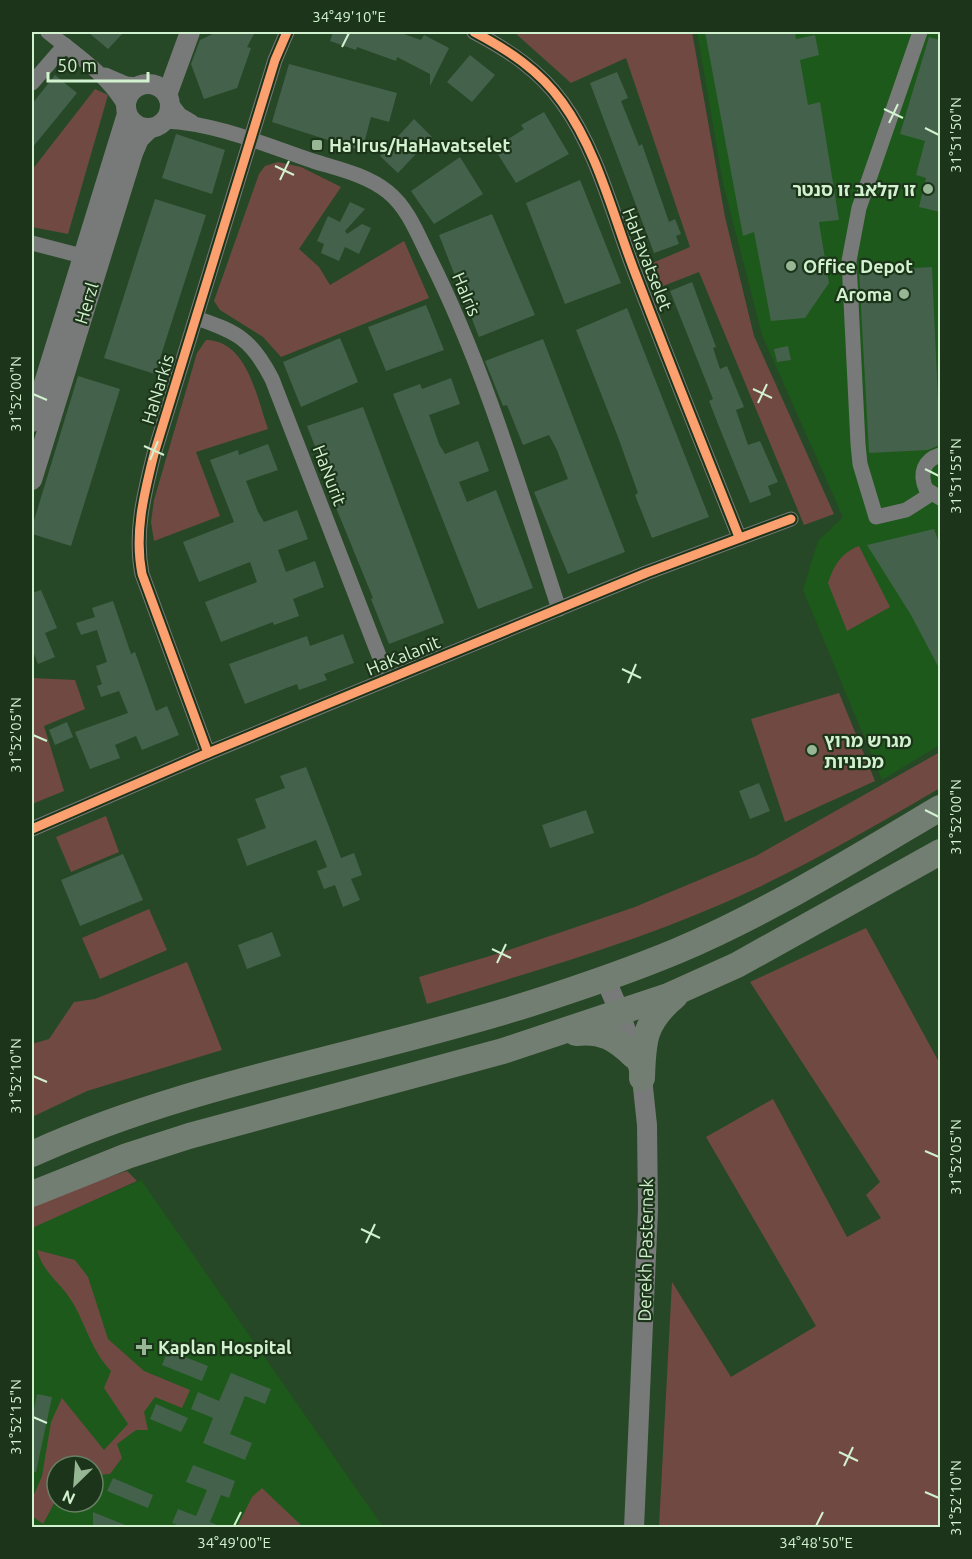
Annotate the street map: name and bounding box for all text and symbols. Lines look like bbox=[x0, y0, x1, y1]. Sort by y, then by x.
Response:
text: 34°49'10"E bbox=[312, 8, 386, 25]
scale bar bbox=[48, 45, 148, 83]
text: 50 m bbox=[57, 55, 97, 75]
text: 31°51'50"N bbox=[947, 97, 964, 173]
place label: Ha'Irus/HaHavatselet bbox=[329, 135, 510, 155]
marker: Ha'Irus/HaHavatselet bbox=[310, 138, 324, 152]
place label: זו קלאב זו סנטר bbox=[792, 179, 916, 199]
marker: זו קלאב זו סנטר bbox=[921, 182, 935, 196]
street label: HaHavatselet bbox=[619, 205, 677, 313]
place label: Office Depot bbox=[803, 256, 913, 276]
marker: Office Depot bbox=[784, 259, 798, 273]
street label: HaIris bbox=[449, 269, 485, 319]
street label: Herzl bbox=[70, 280, 102, 326]
place label: Aroma bbox=[836, 284, 892, 304]
marker: Aroma bbox=[897, 287, 911, 301]
street label: HaNarkis bbox=[137, 351, 177, 426]
text: 31°52'00"N bbox=[7, 356, 24, 432]
text: 31°51'55"N bbox=[947, 438, 964, 514]
street label: HaNurit bbox=[309, 442, 351, 508]
street label: HaKalanit bbox=[363, 631, 443, 679]
text: 31°52'05"N bbox=[7, 697, 24, 773]
place label: מגרש מרוץ מכוניות bbox=[824, 730, 912, 771]
marker: מגרש מרוץ מכוניות bbox=[805, 743, 819, 757]
text: 31°52'00"N bbox=[947, 779, 964, 855]
text: 31°52'10"N bbox=[7, 1038, 24, 1114]
text: 31°52'05"N bbox=[947, 1119, 964, 1195]
street label: Derekh Pasternak bbox=[634, 1178, 656, 1322]
place label: Kaplan Hospital bbox=[158, 1337, 292, 1357]
marker: Kaplan Hospital bbox=[135, 1338, 153, 1356]
text: 31°52'15"N bbox=[7, 1379, 24, 1455]
north arrow bbox=[45, 1454, 105, 1514]
text: 31°52'10"N bbox=[947, 1460, 964, 1536]
text: N bbox=[59, 1487, 78, 1508]
text: 34°49'00"E bbox=[197, 1534, 271, 1551]
text: 34°48'50"E bbox=[779, 1534, 853, 1551]

